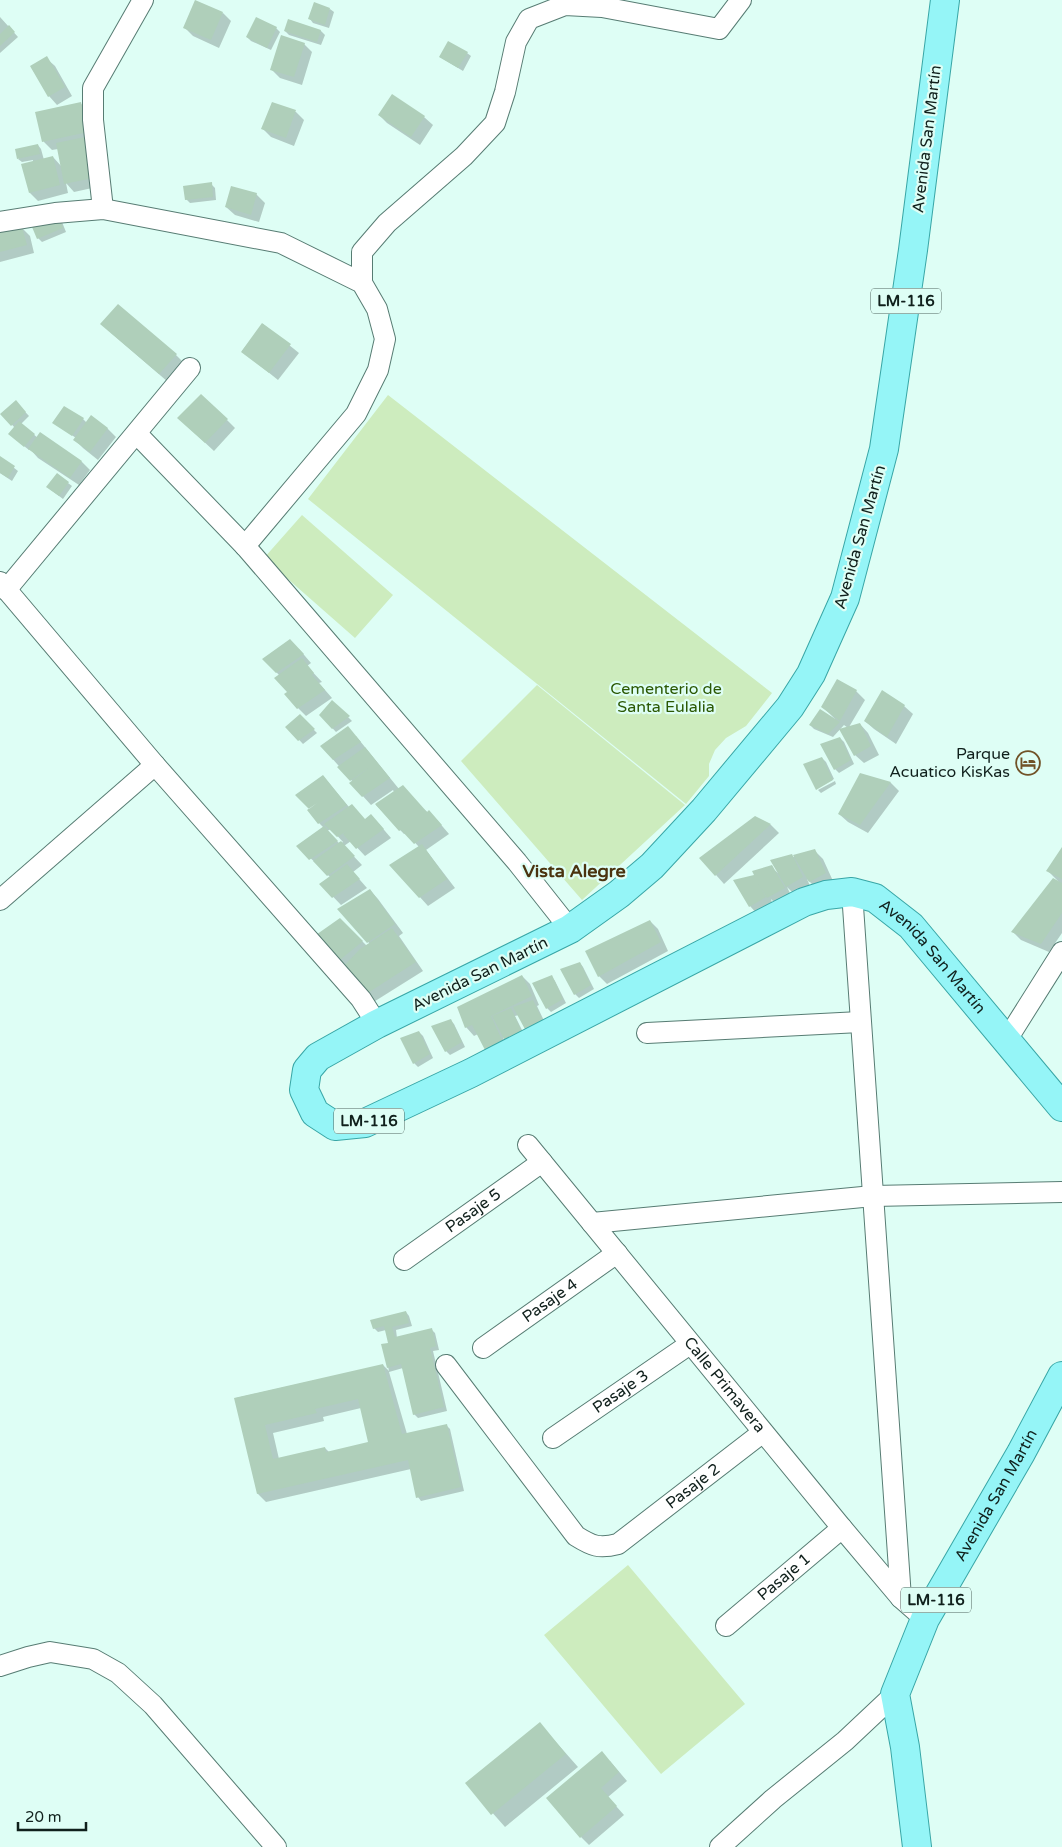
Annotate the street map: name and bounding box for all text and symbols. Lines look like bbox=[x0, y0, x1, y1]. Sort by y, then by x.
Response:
street label: Avenida San Martín bbox=[908, 64, 946, 214]
road number: LM-116 bbox=[871, 288, 941, 314]
street label: Avenida San Martín bbox=[830, 463, 890, 611]
park label: Cementerio de Santa Eulalia bbox=[610, 679, 722, 717]
place label: Parque Acuatico KisKas bbox=[889, 744, 1010, 782]
hotel icon: Parque Acuatico KisKas bbox=[1015, 750, 1041, 776]
district label: Vista Alegre bbox=[522, 860, 626, 882]
street label: Avenida San Martín bbox=[875, 895, 990, 1018]
street label: Avenida San Martín bbox=[409, 932, 551, 1016]
road number: LM-116 bbox=[334, 1108, 404, 1134]
street label: Pasaje 5 bbox=[442, 1184, 505, 1237]
street label: Pasaje 4 bbox=[518, 1274, 582, 1327]
street label: Calle Primavera bbox=[679, 1333, 770, 1437]
street label: Pasaje 3 bbox=[589, 1365, 652, 1418]
street label: Avenida San Martín bbox=[950, 1426, 1042, 1565]
street label: Pasaje 2 bbox=[662, 1459, 724, 1513]
street label: Pasaje 1 bbox=[753, 1549, 815, 1605]
road number: LM-116 bbox=[901, 1588, 971, 1612]
scale bar bbox=[18, 1800, 85, 1832]
text: 20 m bbox=[25, 1808, 62, 1826]

